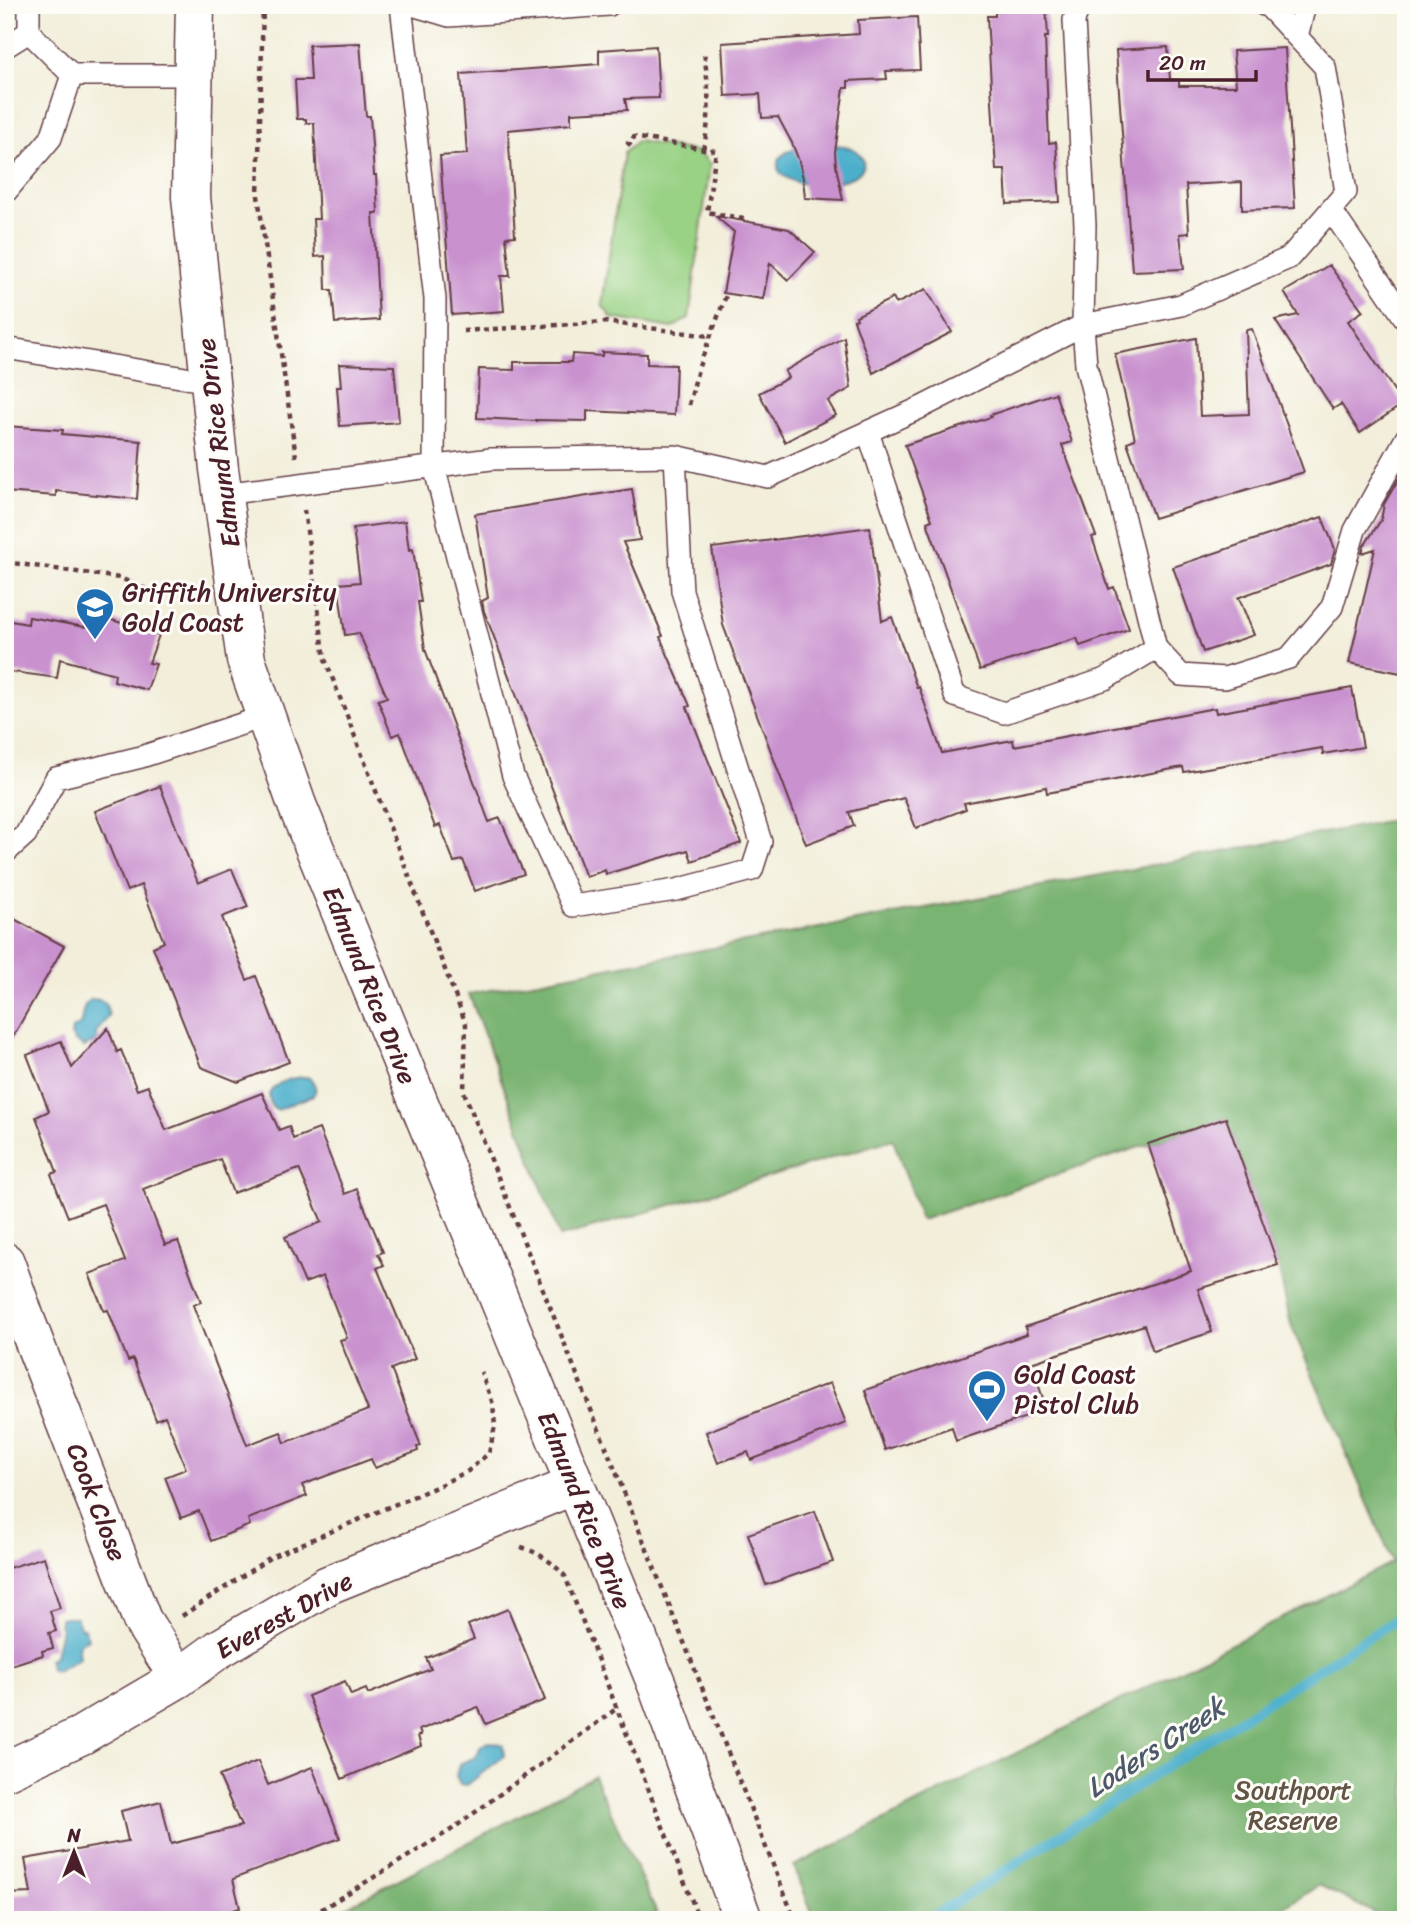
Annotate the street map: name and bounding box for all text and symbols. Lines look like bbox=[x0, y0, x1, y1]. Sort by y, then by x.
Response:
scale bar bbox=[1148, 38, 1257, 82]
text: 20 m bbox=[1159, 44, 1206, 82]
street label: Edmund Rice Drive bbox=[182, 336, 254, 550]
place label: Griffith University Gold Coast bbox=[122, 569, 337, 645]
school or university icon: Griffith University Gold Coast bbox=[74, 586, 116, 641]
street label: Edmund Rice Drive bbox=[309, 879, 431, 1091]
place label: Gold Coast Pistol Club bbox=[1014, 1351, 1139, 1427]
sports icon: Gold Coast Pistol Club bbox=[966, 1368, 1008, 1423]
street label: Edmund Rice Drive bbox=[524, 1404, 646, 1616]
street label: Cook Close bbox=[53, 1436, 141, 1568]
street label: Everest Drive bbox=[207, 1558, 361, 1672]
water label: Loders Creek bbox=[1076, 1682, 1238, 1811]
park label: Southport Reserve bbox=[1234, 1767, 1352, 1843]
north arrow bbox=[38, 1816, 108, 1886]
text: N bbox=[66, 1819, 81, 1852]

